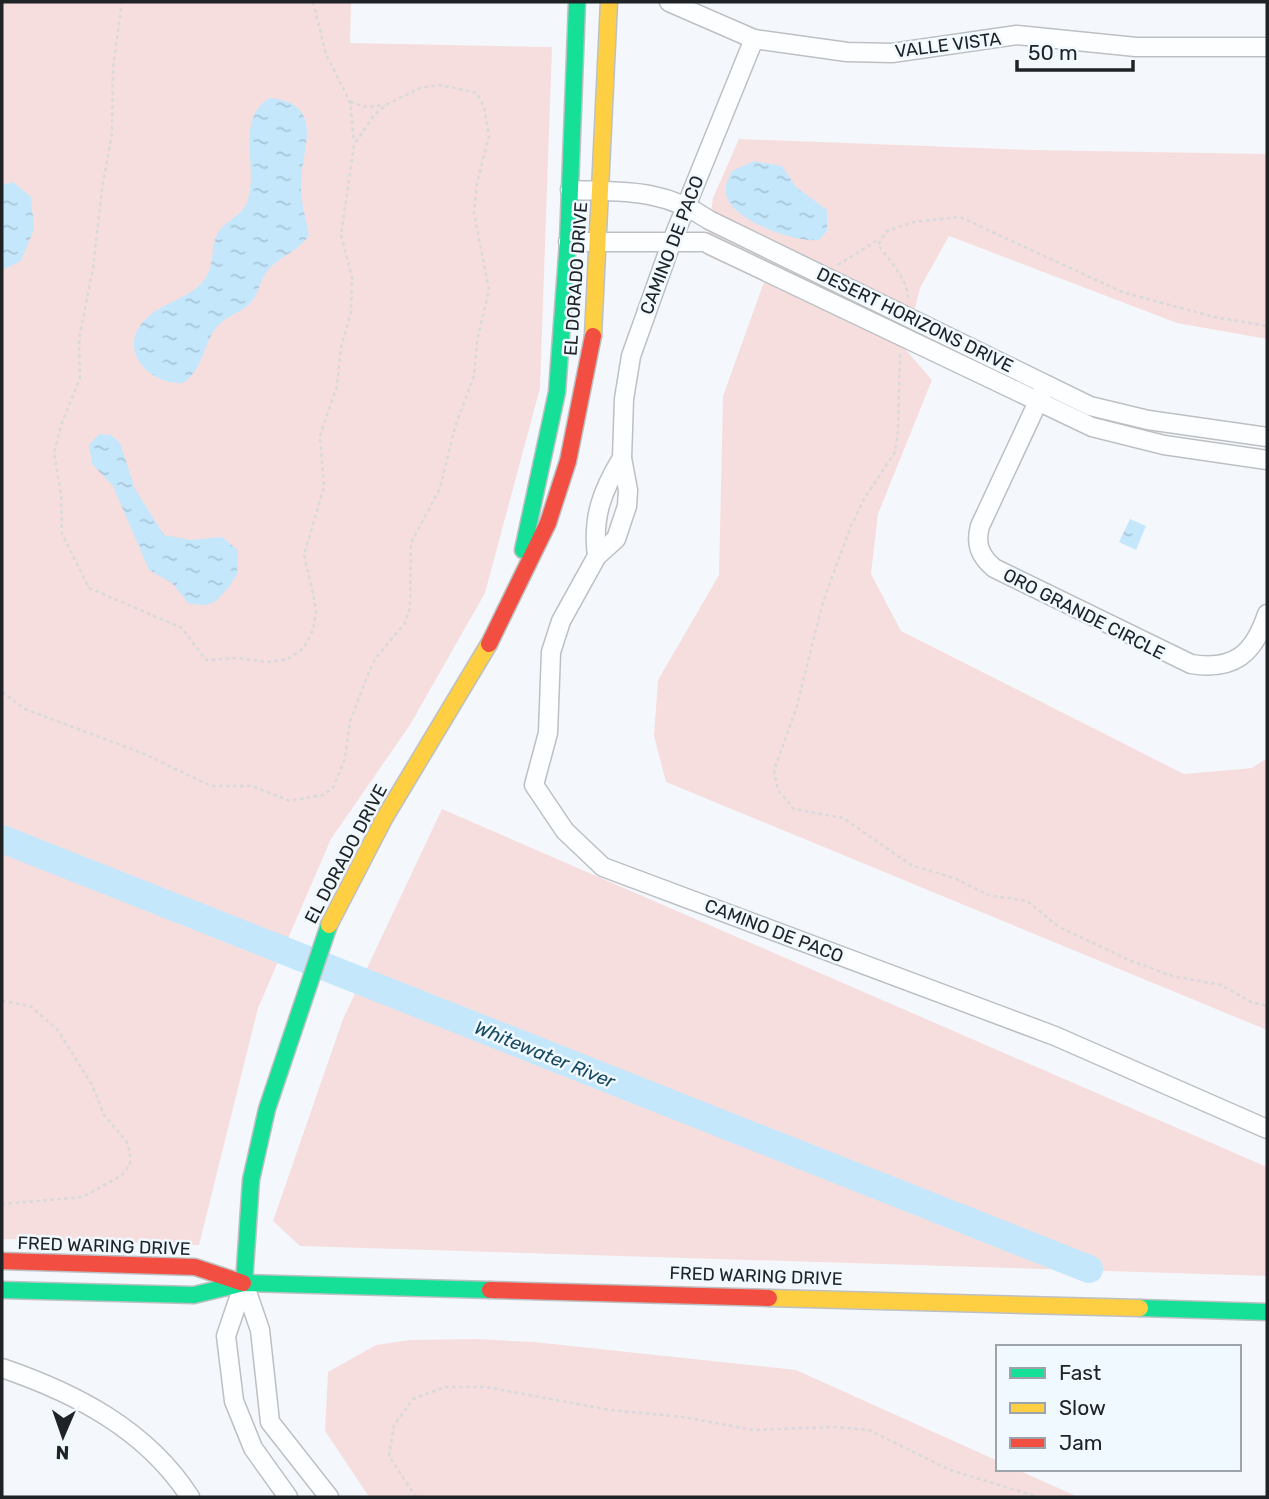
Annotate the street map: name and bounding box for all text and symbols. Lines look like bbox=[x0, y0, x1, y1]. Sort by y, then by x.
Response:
street label: VALLE VISTA bbox=[894, 28, 1002, 62]
scale bar bbox=[1017, 28, 1132, 72]
text: 50 m bbox=[1028, 40, 1078, 65]
street label: CAMINO DE PACO bbox=[635, 173, 709, 317]
street label: EL DORADO DRIVE bbox=[560, 201, 592, 357]
street label: DESERT HORIZONS DRIVE bbox=[813, 263, 1017, 377]
street label: ORO GRANDE CIRCLE bbox=[999, 564, 1169, 664]
street label: EL DORADO DRIVE bbox=[300, 781, 392, 927]
street label: CAMINO DE PACO bbox=[702, 894, 846, 968]
water label: Whitewater River bbox=[471, 1016, 619, 1093]
street label: FRED WARING DRIVE bbox=[17, 1232, 191, 1260]
street label: FRED WARING DRIVE bbox=[669, 1262, 843, 1290]
legend bbox=[996, 1345, 1241, 1471]
text: Fast bbox=[1059, 1360, 1101, 1385]
text: Slow bbox=[1059, 1395, 1106, 1420]
north arrow bbox=[28, 1401, 98, 1471]
text: Jam bbox=[1059, 1430, 1103, 1455]
text: N bbox=[55, 1441, 70, 1464]

